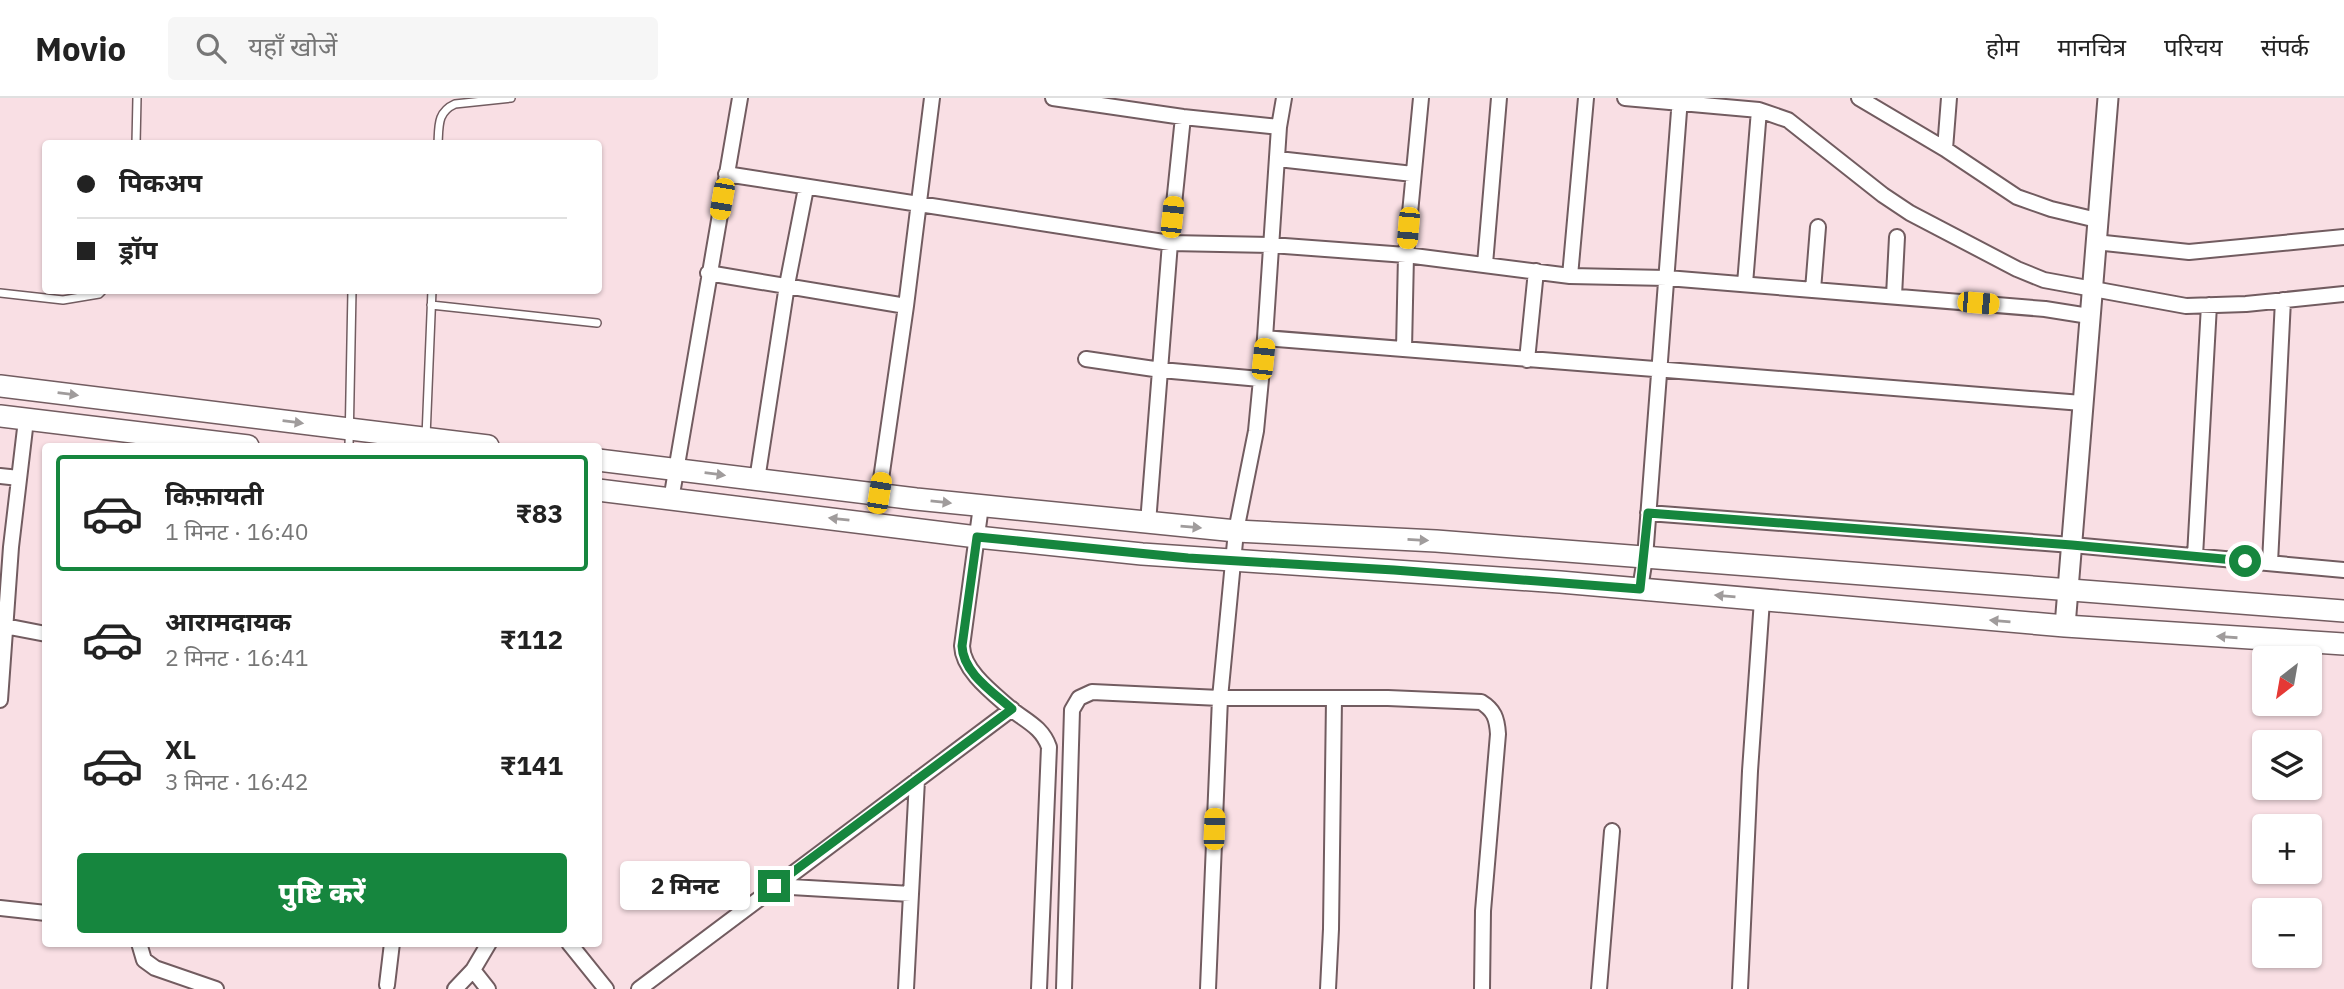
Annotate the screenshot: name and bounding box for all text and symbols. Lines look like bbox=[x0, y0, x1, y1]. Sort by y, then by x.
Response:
search box bbox=[168, 17, 658, 80]
text: Movio bbox=[35, 27, 126, 70]
icon: search bbox=[192, 29, 230, 67]
text: यहाँ खोजें bbox=[248, 29, 337, 63]
text: होम bbox=[1986, 31, 2019, 63]
text: मानचित्र bbox=[2057, 31, 2126, 63]
text: परिचय bbox=[2164, 31, 2223, 63]
text: संपर्क bbox=[2261, 31, 2309, 63]
text: पिकअप bbox=[119, 165, 202, 199]
car bbox=[709, 176, 736, 222]
car bbox=[1160, 195, 1185, 239]
car bbox=[1396, 206, 1421, 250]
text: ड्रॉप bbox=[119, 232, 157, 266]
car bbox=[1957, 291, 2000, 315]
car bbox=[1251, 337, 1276, 381]
one-way arrow bbox=[57, 389, 79, 400]
one-way arrow bbox=[283, 417, 305, 428]
one-way arrow bbox=[704, 469, 726, 480]
car bbox=[866, 471, 893, 515]
text: किफ़ायती bbox=[165, 478, 264, 512]
icon: car bbox=[81, 482, 144, 545]
text: ₹83 bbox=[515, 496, 563, 530]
one-way arrow bbox=[930, 496, 952, 507]
one-way arrow bbox=[828, 513, 850, 524]
text: 1 मिनट · 16:40 bbox=[165, 516, 309, 546]
one-way arrow bbox=[1181, 522, 1203, 533]
one-way arrow bbox=[1408, 535, 1430, 546]
route start bbox=[2229, 545, 2261, 577]
one-way arrow bbox=[1713, 591, 1735, 602]
text: आरामदायक bbox=[165, 604, 291, 638]
icon: car bbox=[81, 608, 144, 671]
one-way arrow bbox=[1989, 615, 2011, 626]
text: ₹112 bbox=[500, 622, 563, 656]
one-way arrow bbox=[2216, 631, 2238, 642]
text: 2 मिनट · 16:41 bbox=[165, 642, 309, 672]
north arrow bbox=[2252, 646, 2322, 716]
map controls bbox=[2252, 646, 2322, 968]
button: layers bbox=[2252, 730, 2322, 800]
text: XL bbox=[165, 732, 196, 766]
icon: car bbox=[81, 734, 144, 797]
text: ₹141 bbox=[500, 748, 563, 782]
text: 3 मिनट · 16:42 bbox=[165, 766, 309, 796]
car bbox=[1203, 808, 1226, 850]
button: + bbox=[2252, 814, 2322, 884]
button: पुष्टि करें bbox=[77, 853, 567, 933]
callout: 2 मिनट bbox=[620, 862, 750, 910]
text: 2 मिनट bbox=[651, 870, 719, 900]
route end bbox=[758, 870, 790, 902]
button: − bbox=[2252, 898, 2322, 968]

